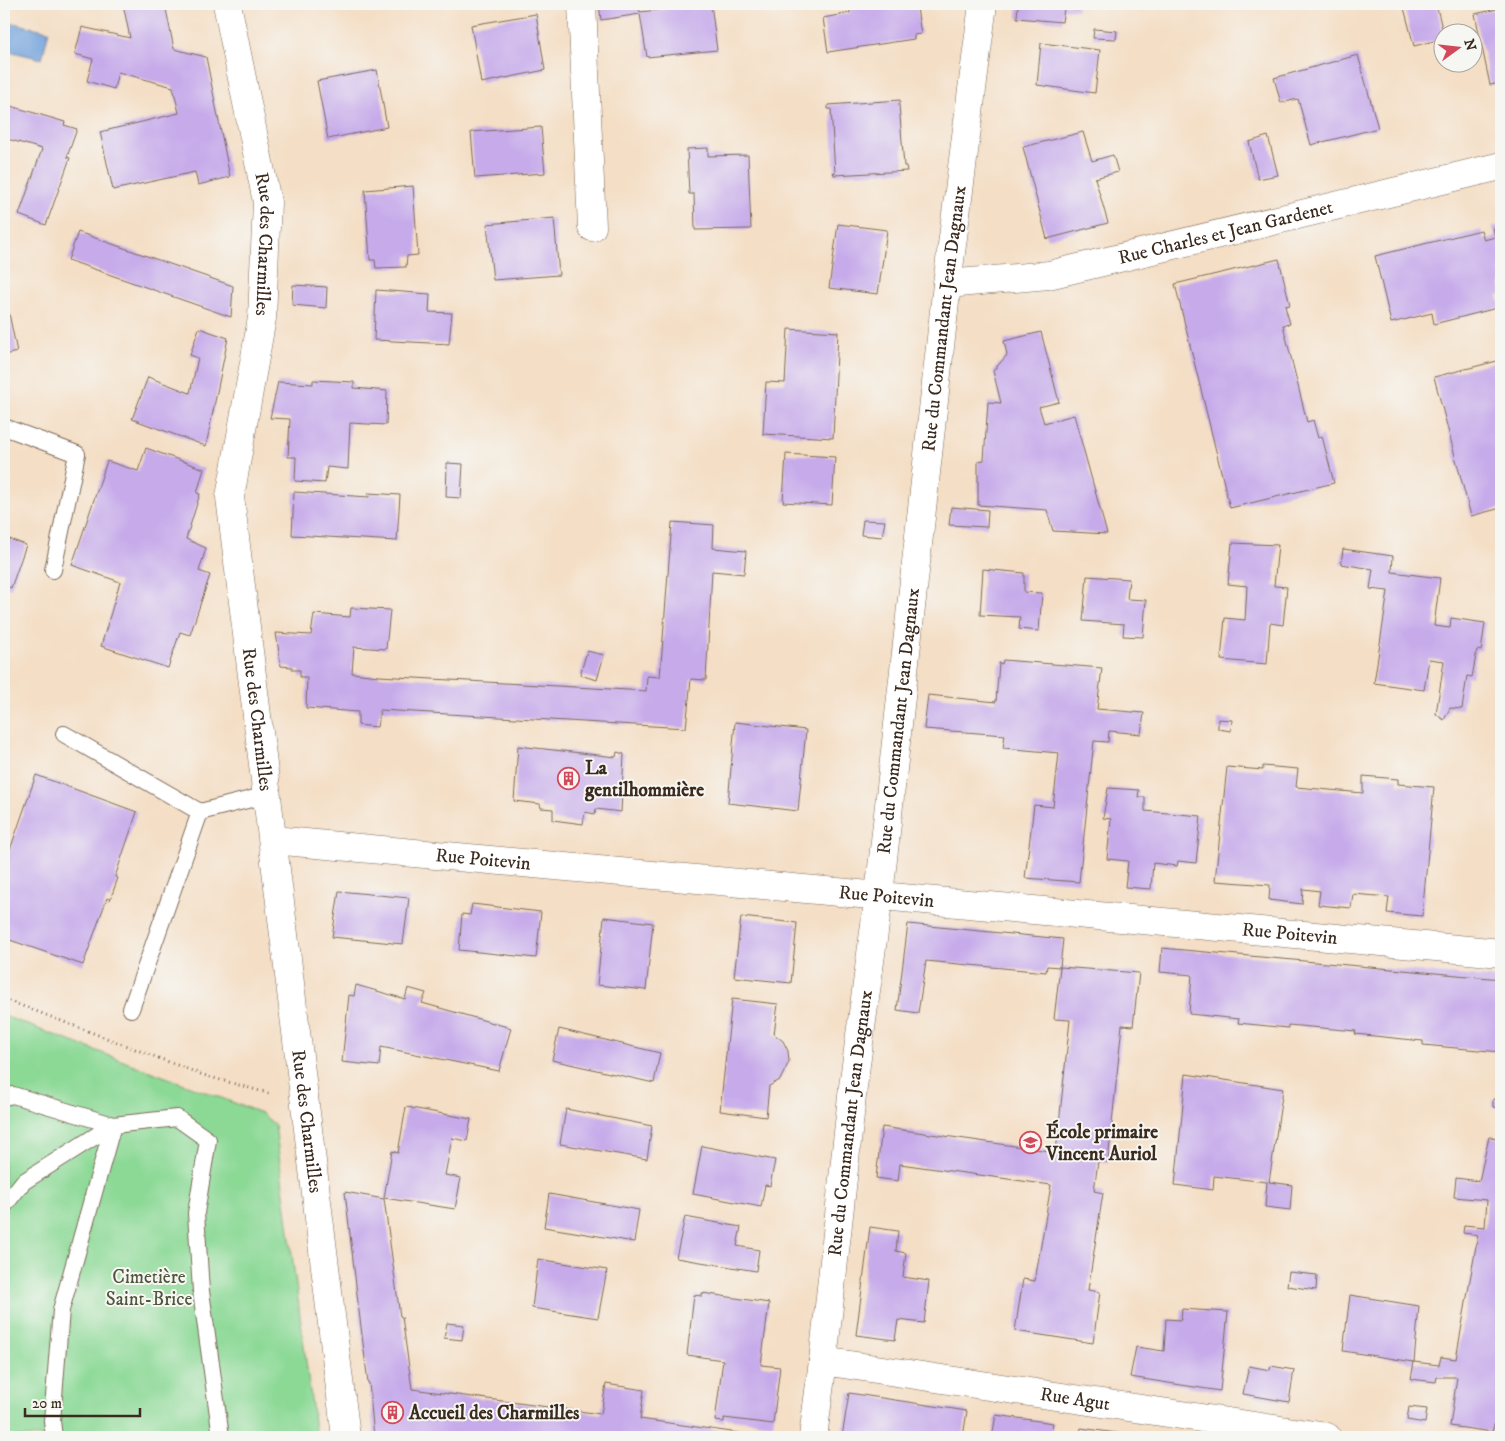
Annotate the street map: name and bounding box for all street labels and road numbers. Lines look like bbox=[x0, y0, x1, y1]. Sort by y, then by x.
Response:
street label: Rue des Charmilles bbox=[250, 170, 279, 316]
street label: Rue du Commandant Jean Dagnaux bbox=[917, 184, 971, 453]
street label: Rue Charles et Jean Gardenet bbox=[1116, 195, 1335, 269]
street label: Rue du Commandant Jean Dagnaux bbox=[872, 586, 925, 855]
street label: Rue des Charmilles bbox=[237, 646, 278, 792]
street label: Rue Poitevin bbox=[434, 843, 532, 875]
street label: Rue Poitevin bbox=[838, 881, 935, 912]
street label: Rue Poitevin bbox=[1241, 918, 1338, 949]
street label: Rue du Commandant Jean Dagnaux bbox=[823, 988, 878, 1257]
street label: Rue des Charmilles bbox=[287, 1048, 327, 1194]
street label: Rue Agut bbox=[1039, 1382, 1112, 1416]

